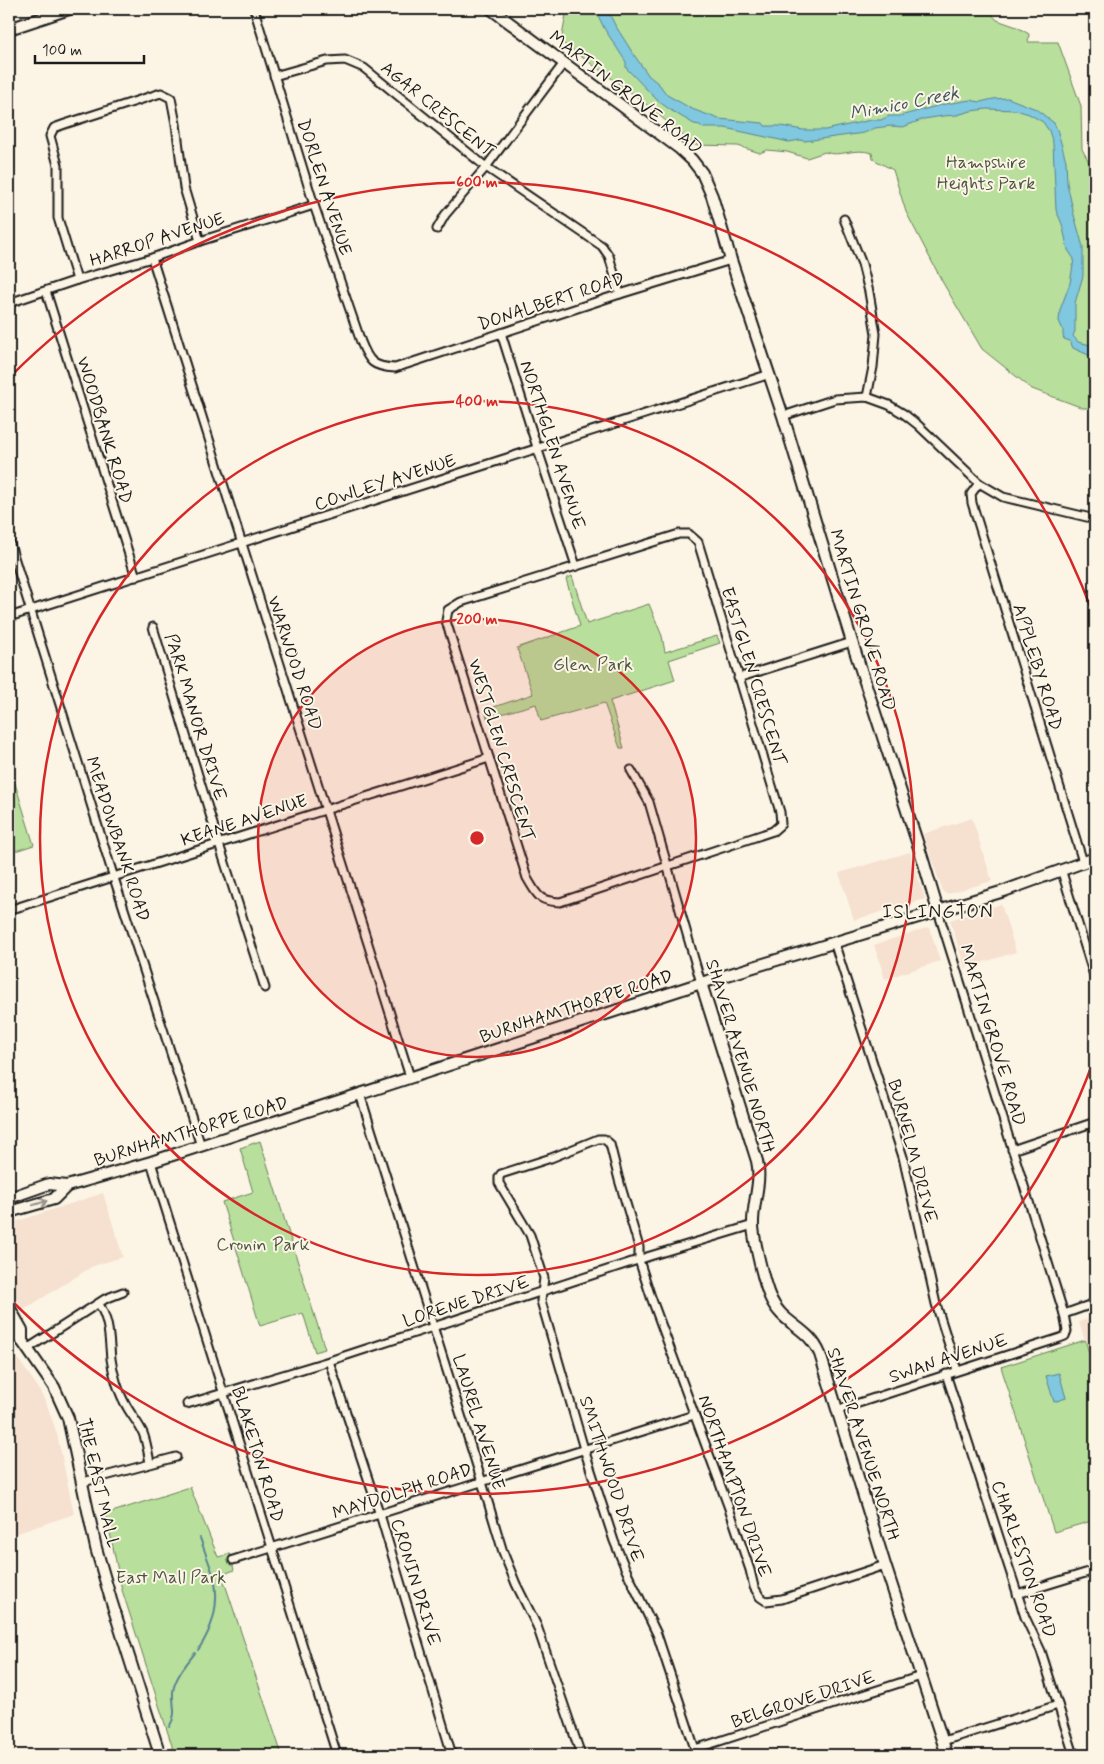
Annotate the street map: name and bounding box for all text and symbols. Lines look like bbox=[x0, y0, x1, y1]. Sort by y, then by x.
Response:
street label: MARTIN GROVE ROAD bbox=[544, 25, 707, 160]
scale bar bbox=[35, 32, 144, 64]
text: 100 m bbox=[42, 41, 82, 61]
street label: AGAR CRESCENT bbox=[375, 56, 500, 164]
water label: Mimico Creek bbox=[847, 81, 962, 126]
street label: DORLEN AVENUE bbox=[291, 116, 357, 259]
park label: Hampshire Heights Park bbox=[937, 151, 1035, 196]
text: 600 m bbox=[456, 173, 498, 193]
street label: HARROP AVENUE bbox=[87, 207, 228, 273]
street label: DONALBERT ROAD bbox=[475, 267, 628, 337]
street label: WOODBANK ROAD bbox=[70, 354, 138, 507]
street label: NORTHGLEN AVENUE bbox=[513, 358, 591, 533]
text: 400 m bbox=[456, 392, 498, 412]
street label: COWLEY AVENUE bbox=[311, 449, 459, 517]
street label: MARTIN GROVE ROAD bbox=[823, 527, 901, 714]
street label: EASTGLEN CRESCENT bbox=[714, 584, 792, 769]
street label: WARWOOD ROAD bbox=[261, 593, 327, 734]
street label: APPLEBY ROAD bbox=[1006, 601, 1068, 733]
text: 200 m bbox=[457, 610, 498, 630]
street label: PARK MANOR DRIVE bbox=[158, 631, 232, 804]
park label: Glen Park bbox=[553, 653, 633, 677]
street label: WESTGLEN CRESCENT bbox=[462, 656, 540, 845]
street label: MEADOWBANK ROAD bbox=[79, 754, 155, 925]
street label: KEANE AVENUE bbox=[178, 789, 311, 853]
centre of rings bbox=[468, 829, 486, 847]
district label: ISLINGTON bbox=[882, 900, 994, 925]
street label: MARTIN GROVE ROAD bbox=[953, 942, 1031, 1129]
street label: SHAVER AVENUE NORTH bbox=[699, 956, 781, 1156]
street label: BURNHAMTHORPE ROAD bbox=[477, 964, 676, 1050]
street label: BURNELM DRIVE bbox=[881, 1077, 943, 1226]
street label: BURNHAMTHORPE ROAD bbox=[91, 1091, 291, 1173]
one-way arrow bbox=[32, 1197, 48, 1207]
park label: Cronin Park bbox=[216, 1233, 310, 1257]
street label: LORENE DRIVE bbox=[400, 1270, 533, 1334]
street label: SWAN AVENUE bbox=[886, 1328, 1011, 1389]
street label: SHAVER AVENUE NORTH bbox=[821, 1345, 906, 1544]
street label: LAUREL AVENUE bbox=[446, 1352, 510, 1493]
street label: BLAKETON ROAD bbox=[225, 1383, 289, 1525]
street label: NORTHAMPTON DRIVE bbox=[692, 1392, 777, 1581]
street label: SMITHWOOD DRIVE bbox=[573, 1393, 649, 1565]
street label: THE EAST MALL bbox=[71, 1416, 125, 1551]
street label: MAYDOLPH ROAD bbox=[329, 1458, 475, 1526]
street label: CHARLESTON ROAD bbox=[985, 1478, 1061, 1641]
street label: CRONIN DRIVE bbox=[384, 1516, 446, 1649]
park label: East Mall Park bbox=[116, 1566, 226, 1590]
street label: BELGROVE DRIVE bbox=[728, 1665, 879, 1735]

